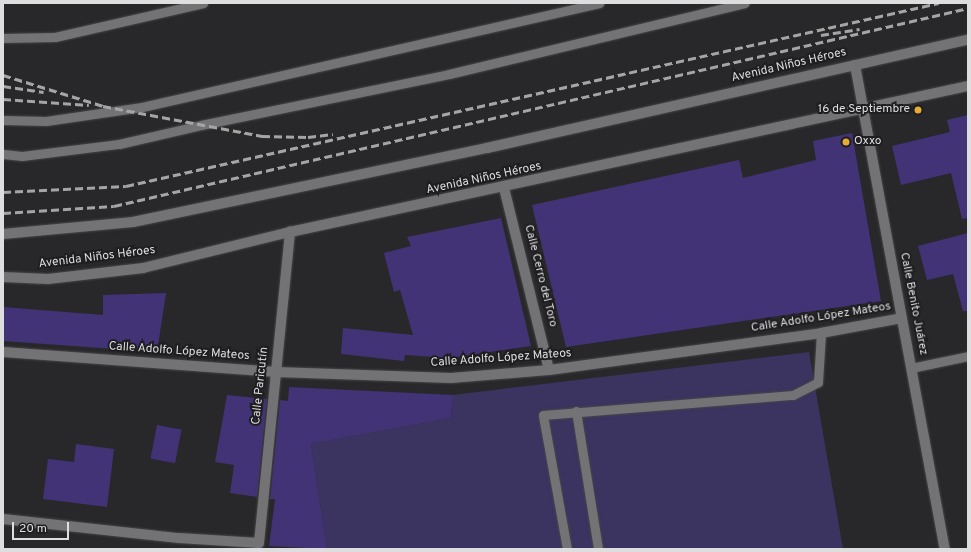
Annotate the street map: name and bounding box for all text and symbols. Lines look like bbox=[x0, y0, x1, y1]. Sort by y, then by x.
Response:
street label: Avenida Niños Héroes bbox=[730, 46, 848, 86]
place label: 16 de Septiembre bbox=[818, 103, 910, 117]
marker: 16 de Septiembre bbox=[913, 105, 923, 115]
place label: Oxxo bbox=[854, 135, 882, 149]
marker: Oxxo bbox=[841, 137, 851, 147]
street label: Avenida Niños Héroes bbox=[425, 160, 543, 198]
street label: Calle Cerro del Toro bbox=[520, 223, 560, 329]
street label: Avenida Niños Héroes bbox=[38, 244, 156, 272]
street label: Calle Benito Juárez bbox=[896, 251, 930, 357]
street label: Calle Adolfo López Mateos bbox=[750, 300, 892, 336]
street label: Calle Adolfo López Mateos bbox=[108, 340, 250, 364]
street label: Calle Paricutín bbox=[250, 346, 272, 426]
street label: Calle Adolfo López Mateos bbox=[430, 347, 572, 371]
scale bar bbox=[14, 514, 71, 540]
text: 20 m bbox=[19, 521, 47, 537]

